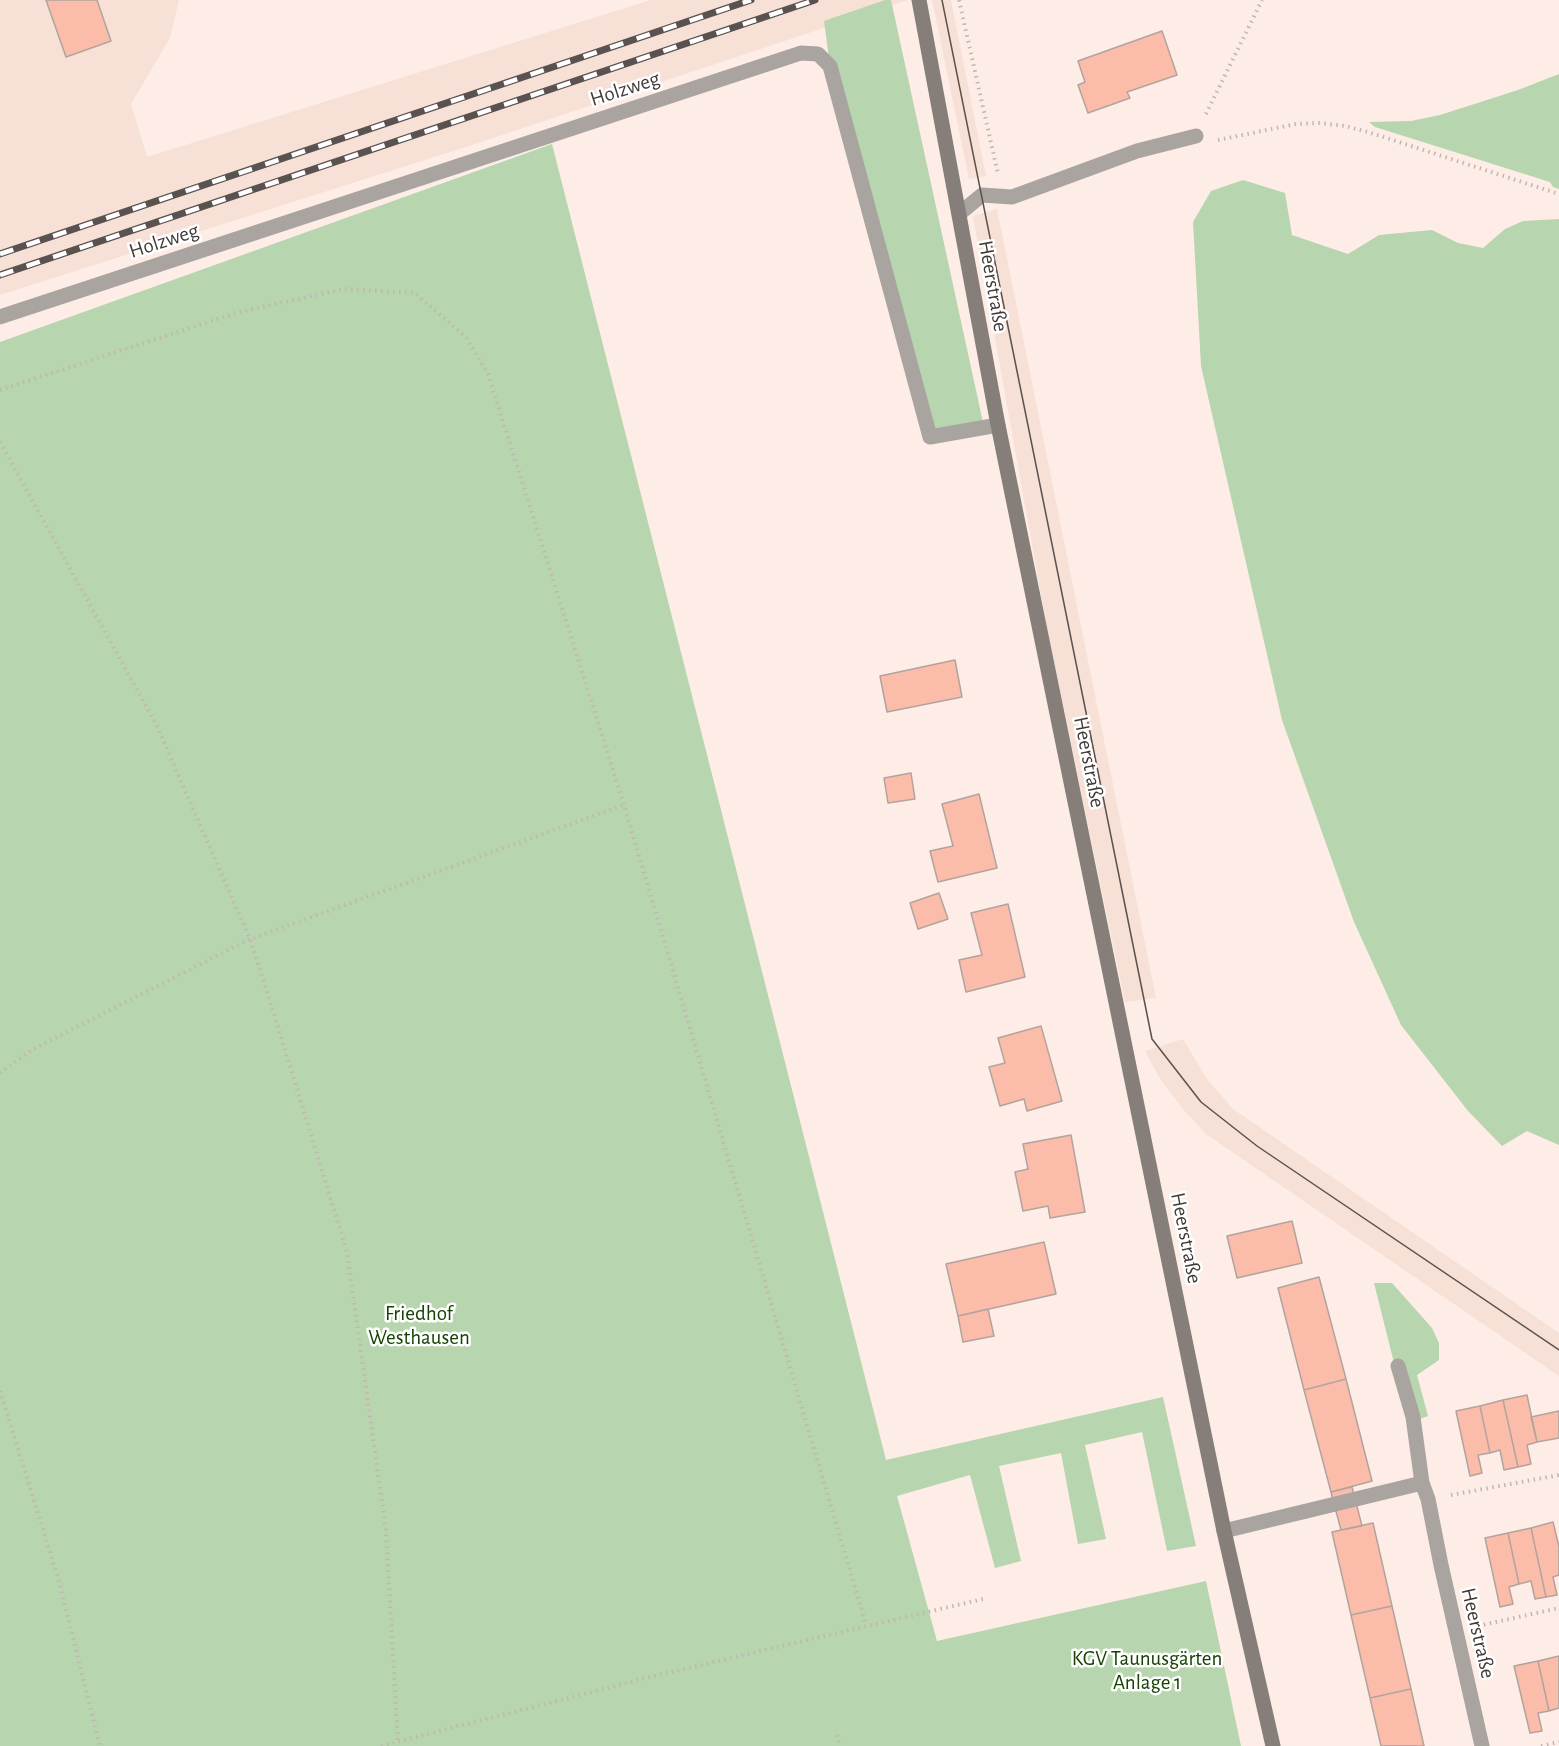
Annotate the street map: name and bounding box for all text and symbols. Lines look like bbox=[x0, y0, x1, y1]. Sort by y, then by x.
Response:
street label: Holzweg bbox=[587, 66, 663, 112]
street label: Holzweg bbox=[126, 218, 202, 264]
street label: Heerstraße bbox=[973, 238, 1013, 334]
street label: Heerstraße bbox=[1068, 714, 1110, 810]
street label: Heerstraße bbox=[1165, 1190, 1207, 1286]
park label: Friedhof Westhausen bbox=[368, 1301, 470, 1351]
street label: Heerstraße bbox=[1455, 1585, 1501, 1681]
park label: KGV Taunusgärten Anlage 1 bbox=[1072, 1646, 1222, 1696]

